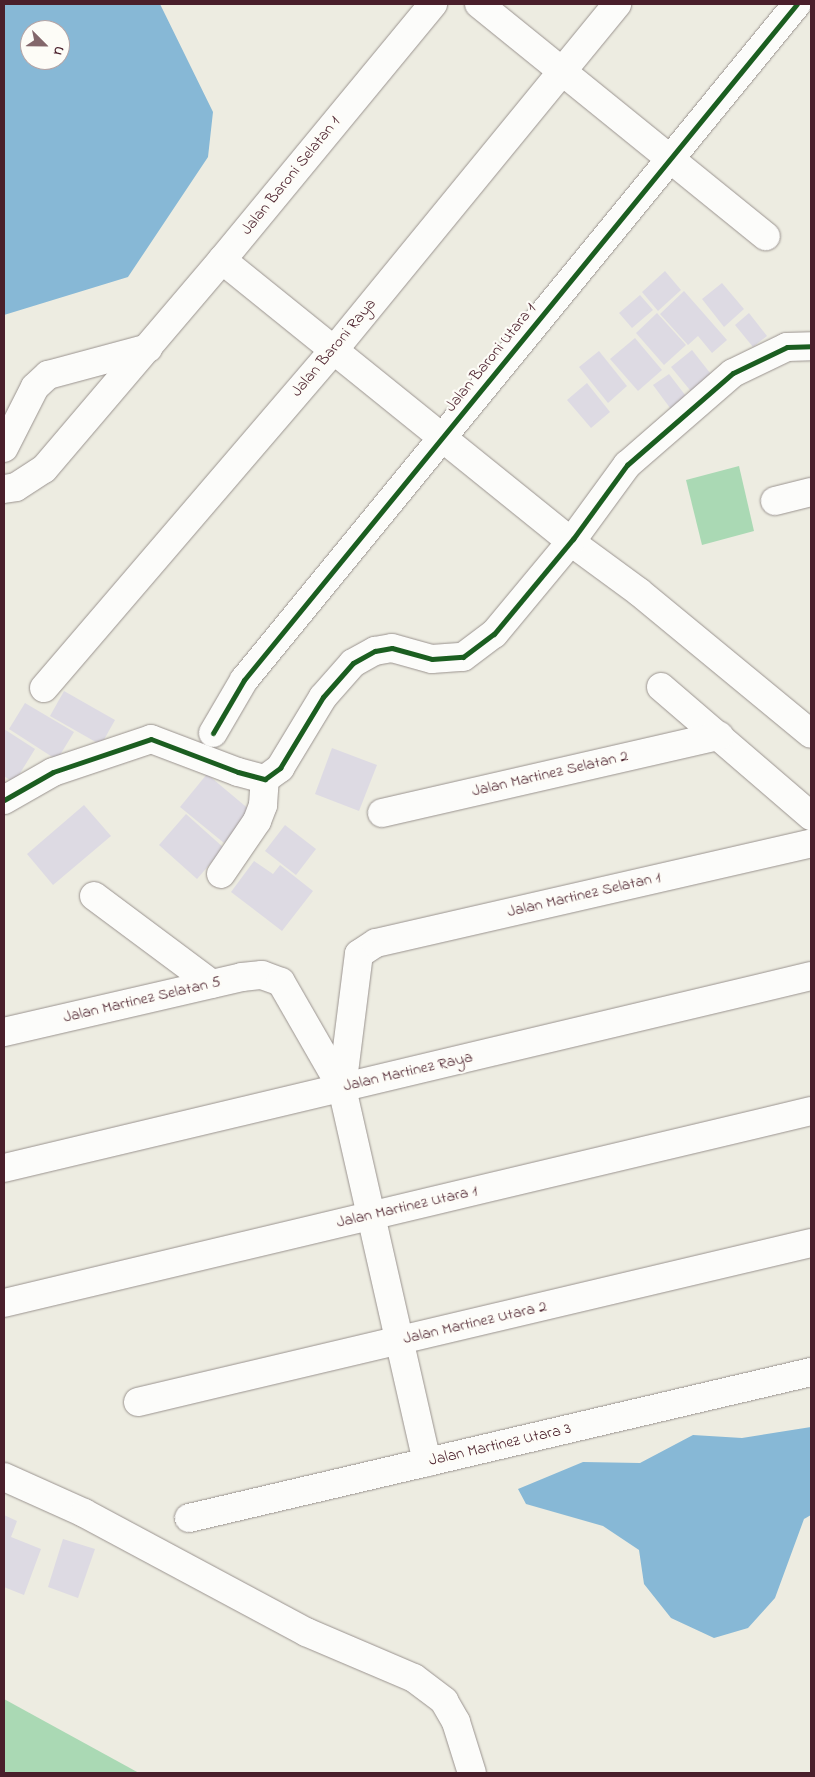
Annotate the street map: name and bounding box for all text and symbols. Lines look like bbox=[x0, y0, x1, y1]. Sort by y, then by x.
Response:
north arrow bbox=[20, 20, 70, 70]
text: U bbox=[47, 42, 70, 59]
street label: Jalan Baroni Selatan 1 bbox=[237, 113, 345, 239]
street label: Jalan Baroni Raya bbox=[287, 295, 381, 401]
street label: Jalan Baroni Utara 1 bbox=[441, 300, 541, 416]
street label: Jalan Martinez Selatan 2 bbox=[470, 747, 630, 801]
street label: Jalan Martinez Selatan 1 bbox=[505, 868, 663, 922]
street label: Jalan Martinez Selatan 5 bbox=[61, 973, 223, 1027]
street label: Jalan Martinez Raya bbox=[342, 1048, 474, 1096]
street label: Jalan Martinez Utara 1 bbox=[335, 1181, 479, 1233]
street label: Jalan Martinez Utara 2 bbox=[401, 1297, 549, 1349]
street label: Jalan Martinez Utara 3 bbox=[427, 1419, 573, 1471]

